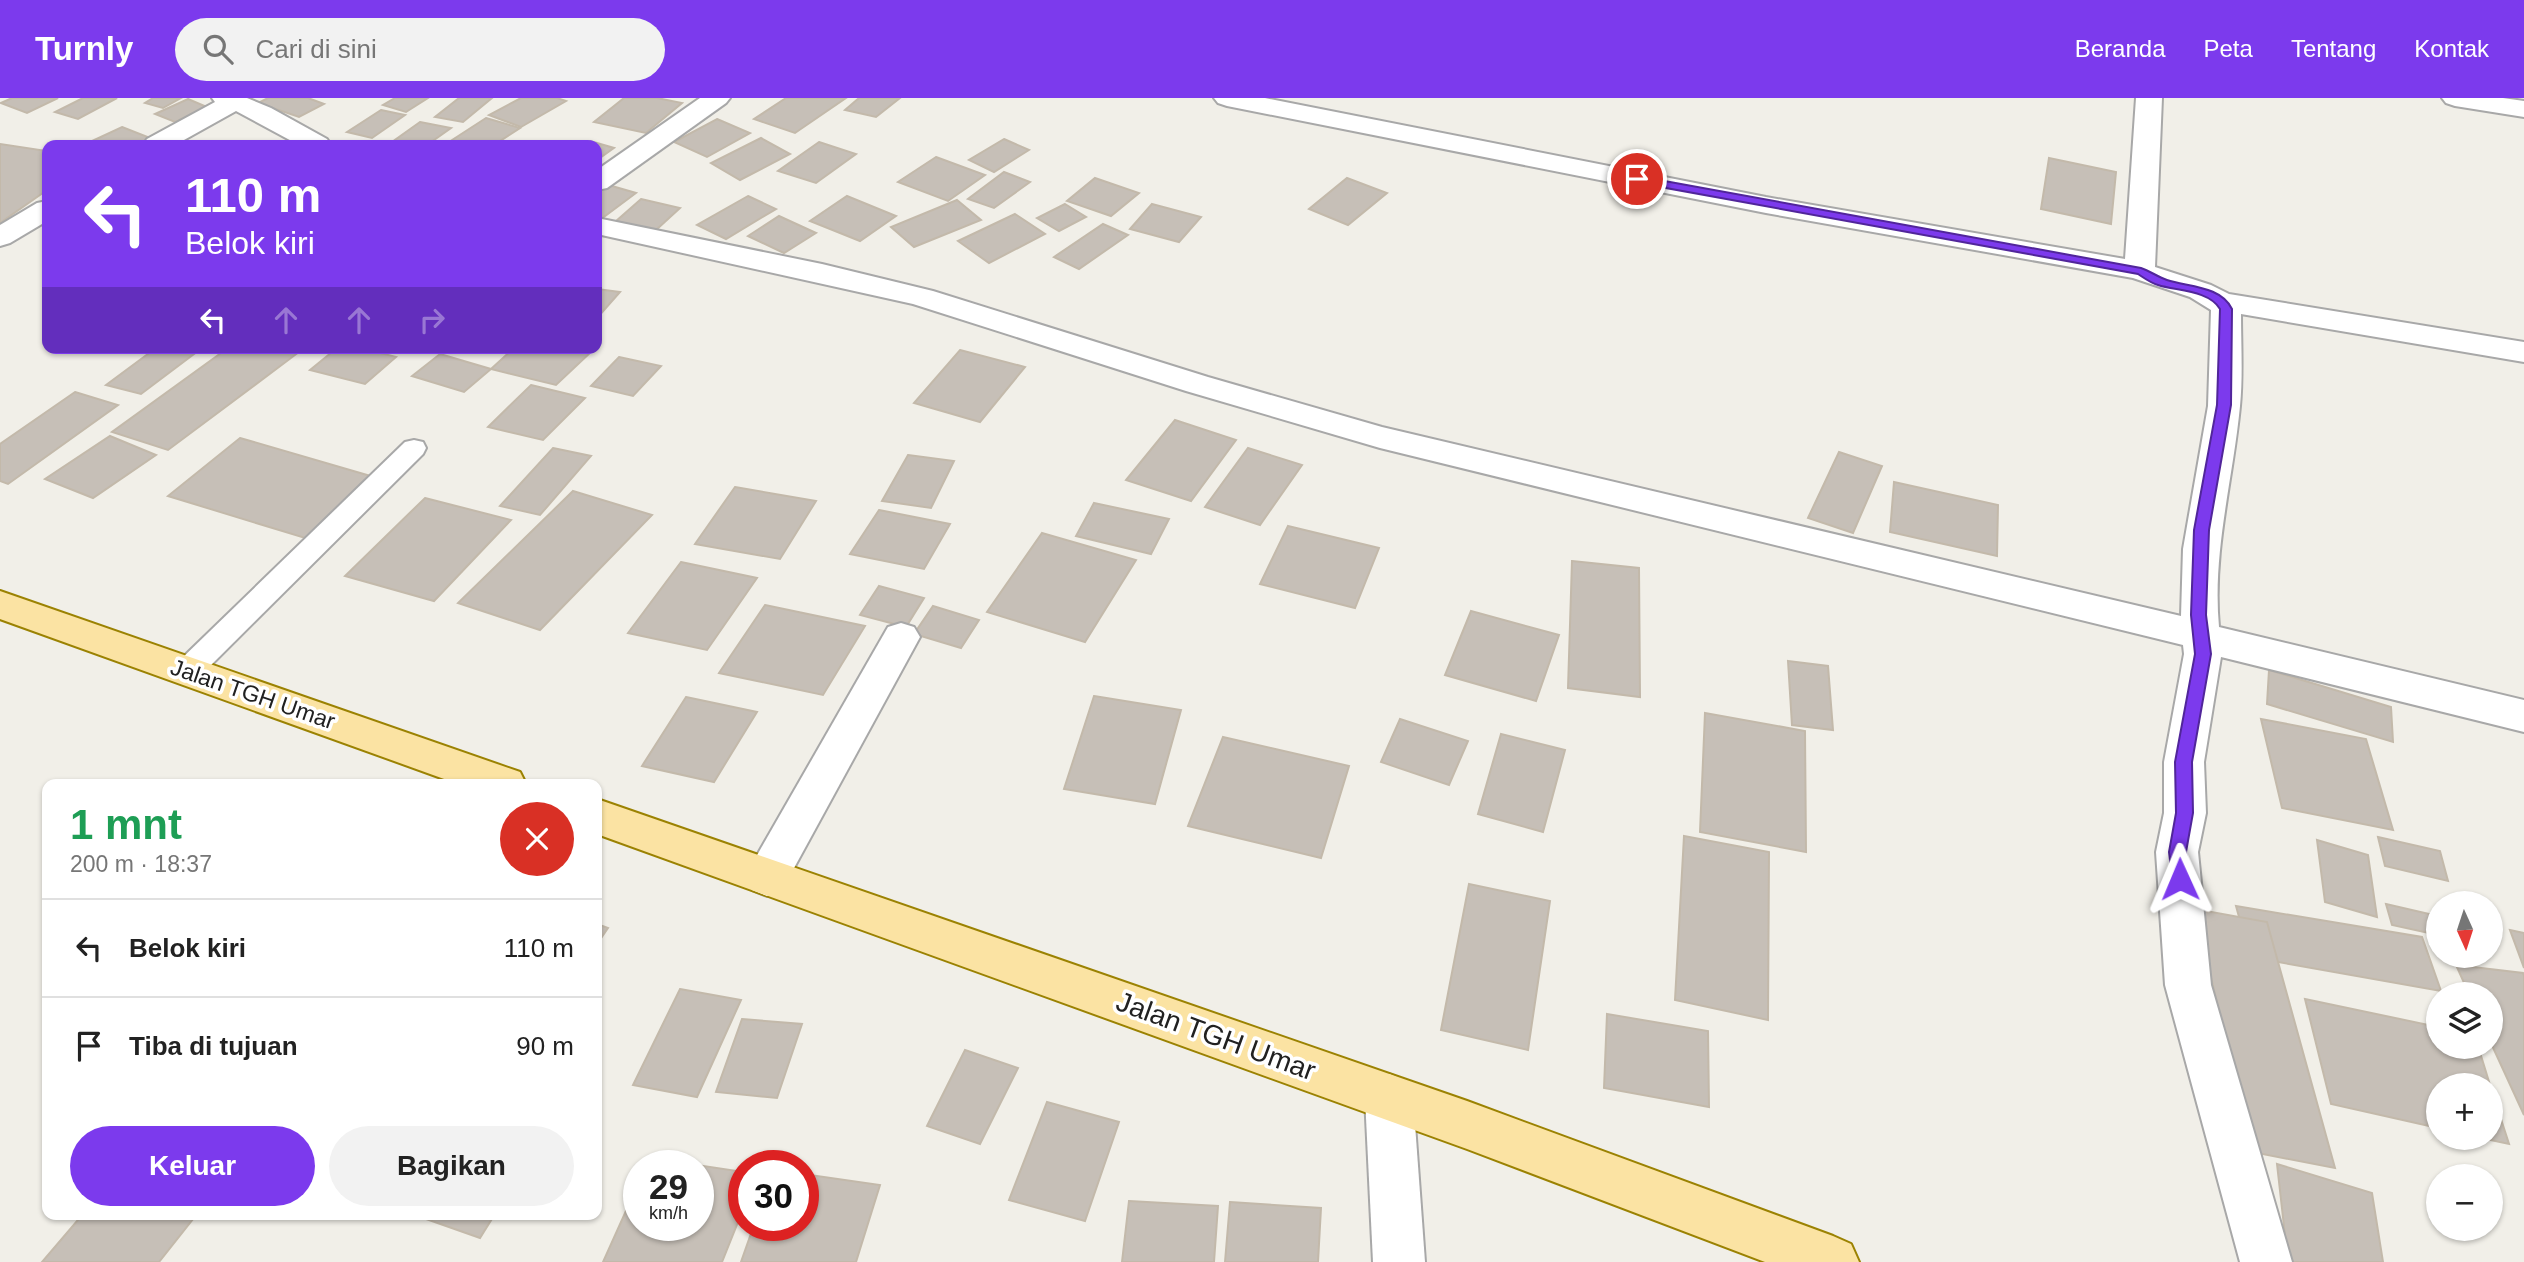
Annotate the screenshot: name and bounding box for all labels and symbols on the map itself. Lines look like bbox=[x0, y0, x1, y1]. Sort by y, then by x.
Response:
pin bbox=[1607, 149, 1667, 209]
street label: Jalan TGH Umar bbox=[167, 654, 339, 734]
position arrow bbox=[2143, 842, 2217, 916]
north arrow bbox=[2426, 891, 2502, 968]
street label: Jalan TGH Umar bbox=[1112, 986, 1320, 1086]
speed limit sign: 30 bbox=[728, 1150, 819, 1241]

